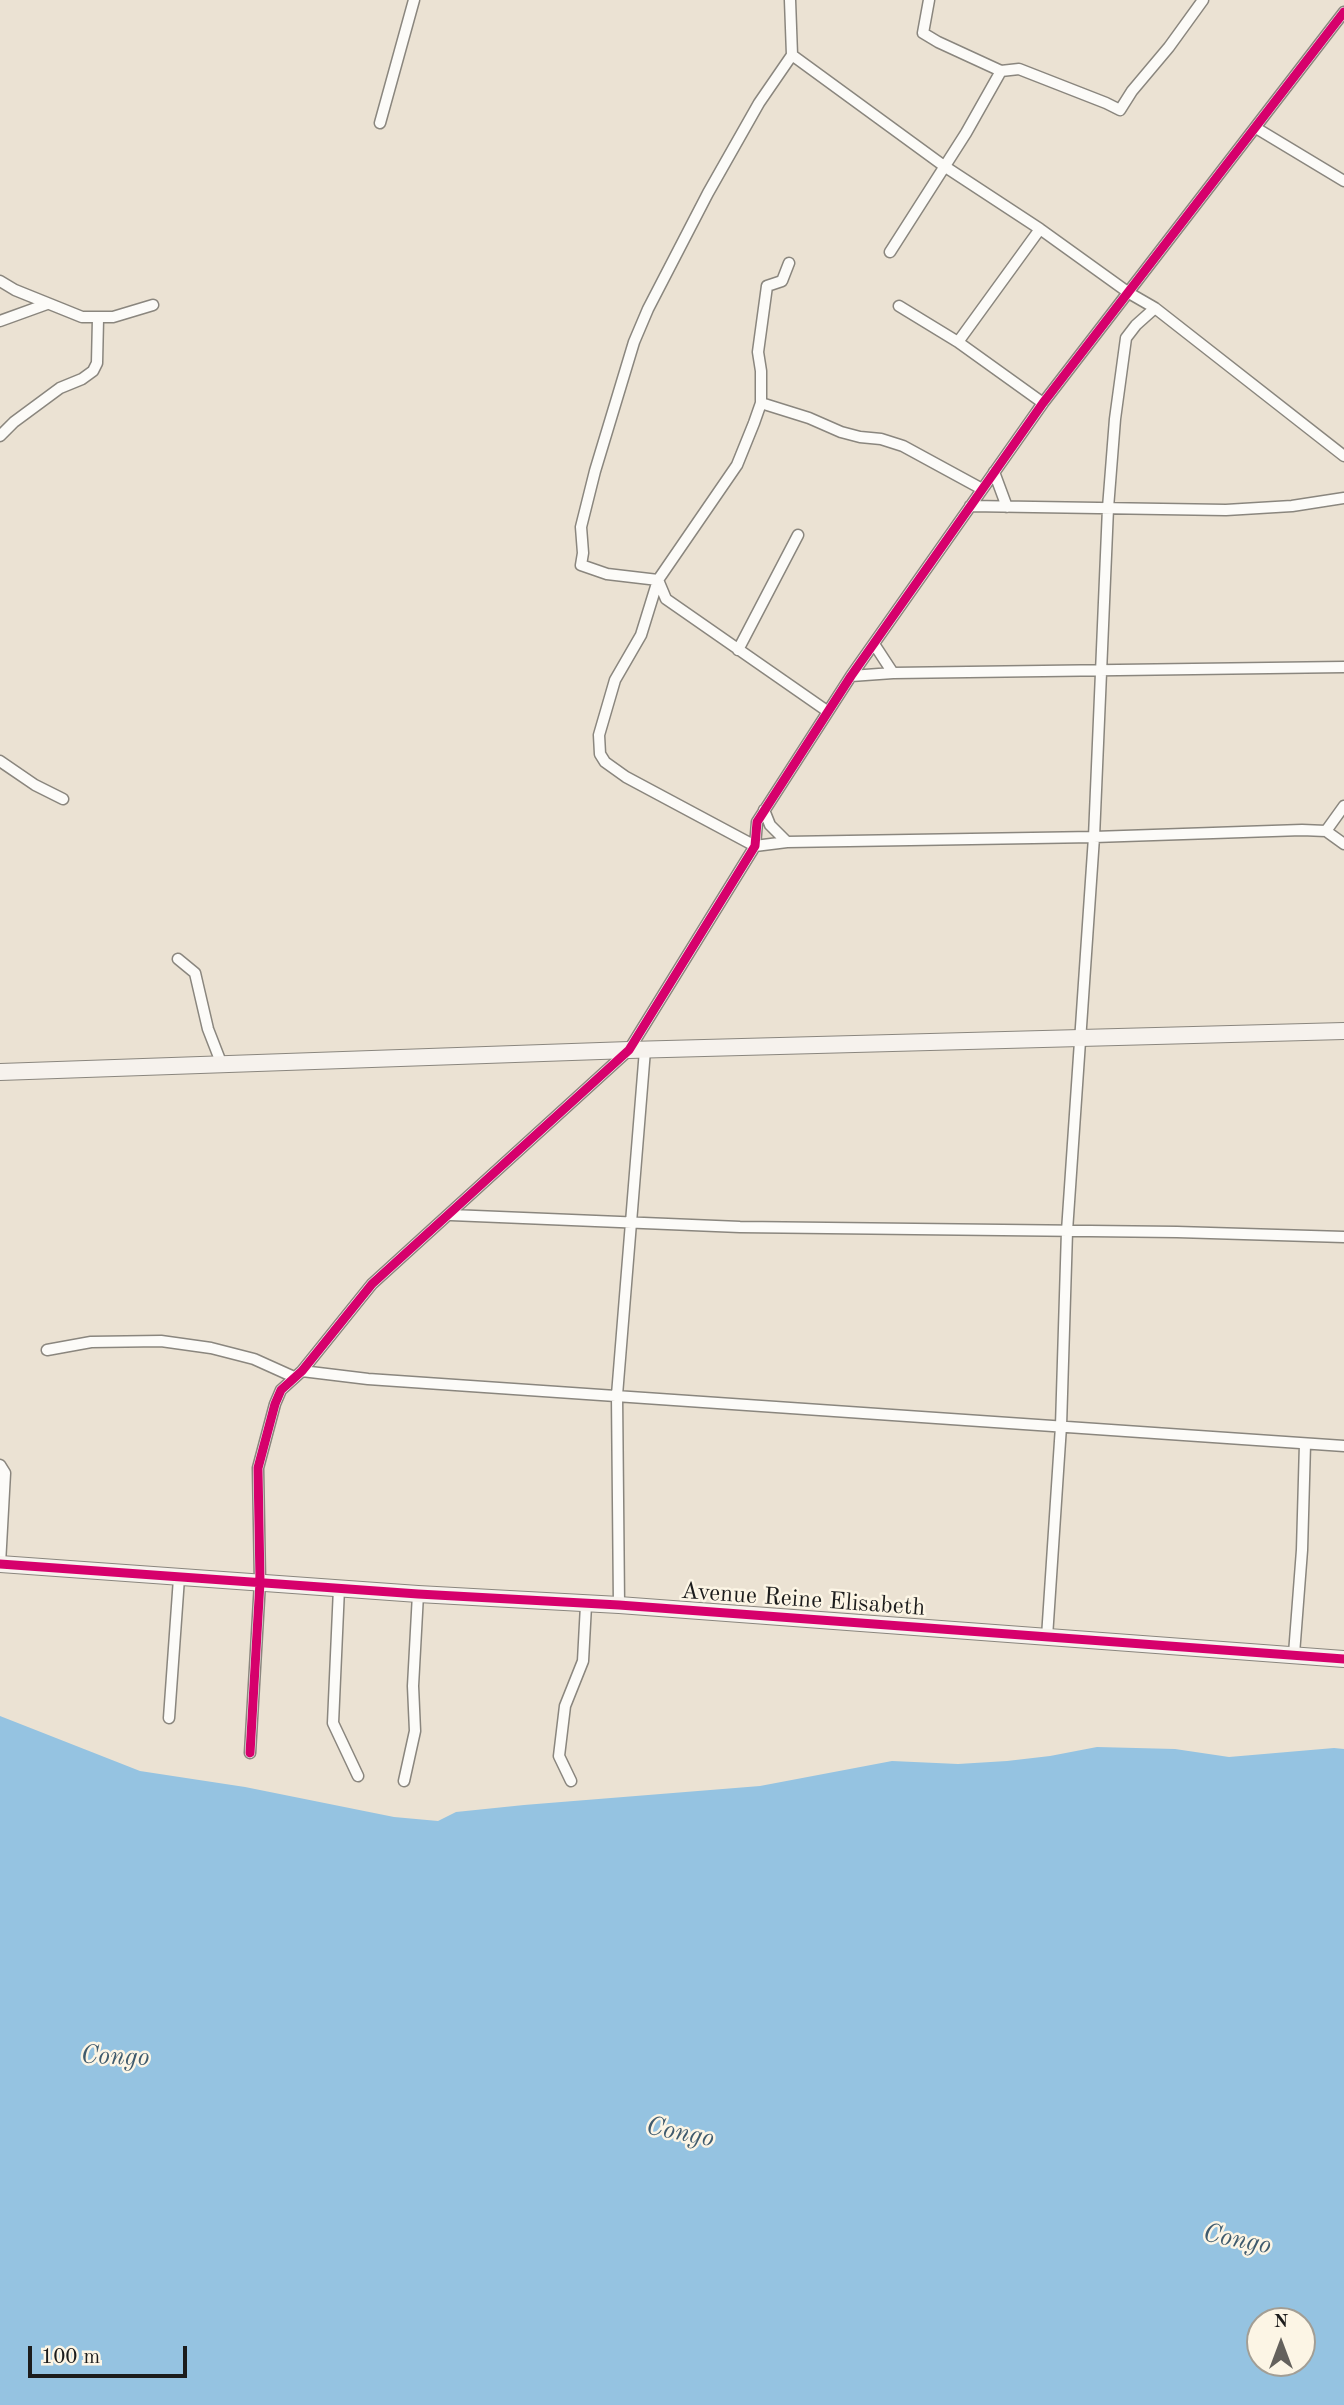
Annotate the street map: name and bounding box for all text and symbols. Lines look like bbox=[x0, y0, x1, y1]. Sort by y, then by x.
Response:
street label: Avenue Reine Elisabeth bbox=[680, 1577, 926, 1623]
water label: Congo bbox=[80, 2040, 150, 2074]
water label: Congo bbox=[643, 2111, 717, 2155]
water label: Congo bbox=[1200, 2218, 1274, 2262]
north arrow bbox=[1246, 2307, 1316, 2377]
text: N bbox=[1274, 2313, 1288, 2332]
scale bar bbox=[32, 2332, 191, 2376]
text: 100 m bbox=[41, 2347, 100, 2368]

